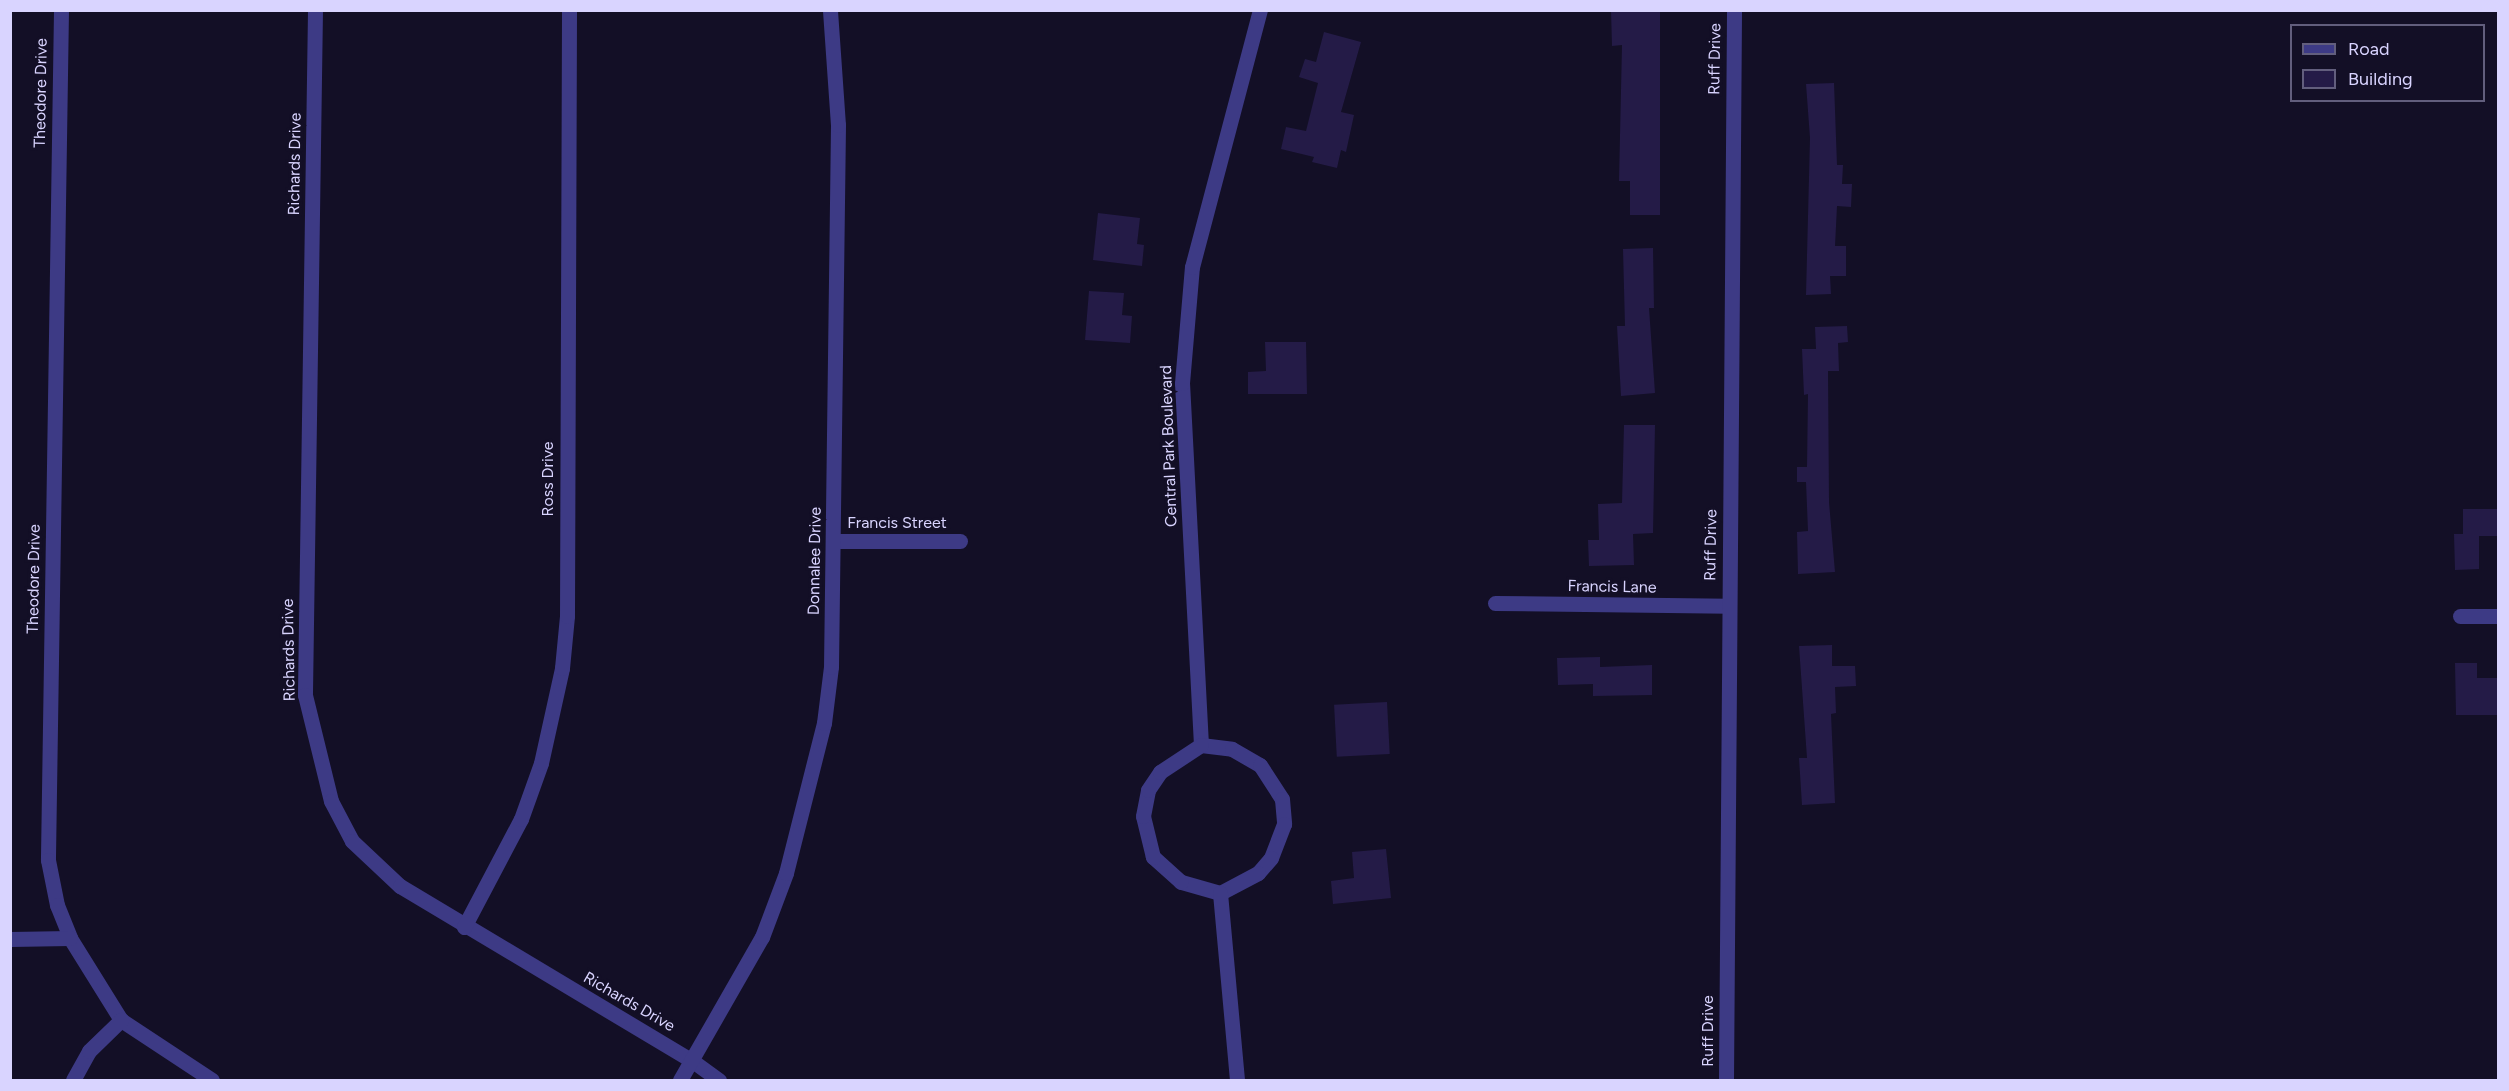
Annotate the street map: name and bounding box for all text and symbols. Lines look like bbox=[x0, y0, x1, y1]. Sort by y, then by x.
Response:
street label: Ruff Drive bbox=[1705, 23, 1725, 95]
legend bbox=[2290, 24, 2485, 102]
street label: Theodore Drive bbox=[30, 38, 52, 148]
text: Road bbox=[2348, 38, 2389, 60]
text: Building bbox=[2348, 68, 2413, 90]
street label: Richards Drive bbox=[285, 113, 305, 215]
street label: Central Park Boulevard bbox=[1157, 365, 1181, 527]
street label: Ross Drive bbox=[538, 441, 558, 517]
street label: Donnalee Drive bbox=[804, 507, 826, 615]
street label: Ruff Drive bbox=[1701, 509, 1721, 581]
street label: Francis Street bbox=[847, 513, 947, 533]
street label: Theodore Drive bbox=[23, 524, 45, 634]
street label: Francis Lane bbox=[1567, 577, 1657, 597]
street label: Richards Drive bbox=[279, 599, 299, 701]
street label: Richards Drive bbox=[580, 968, 678, 1036]
street label: Ruff Drive bbox=[1698, 995, 1718, 1067]

